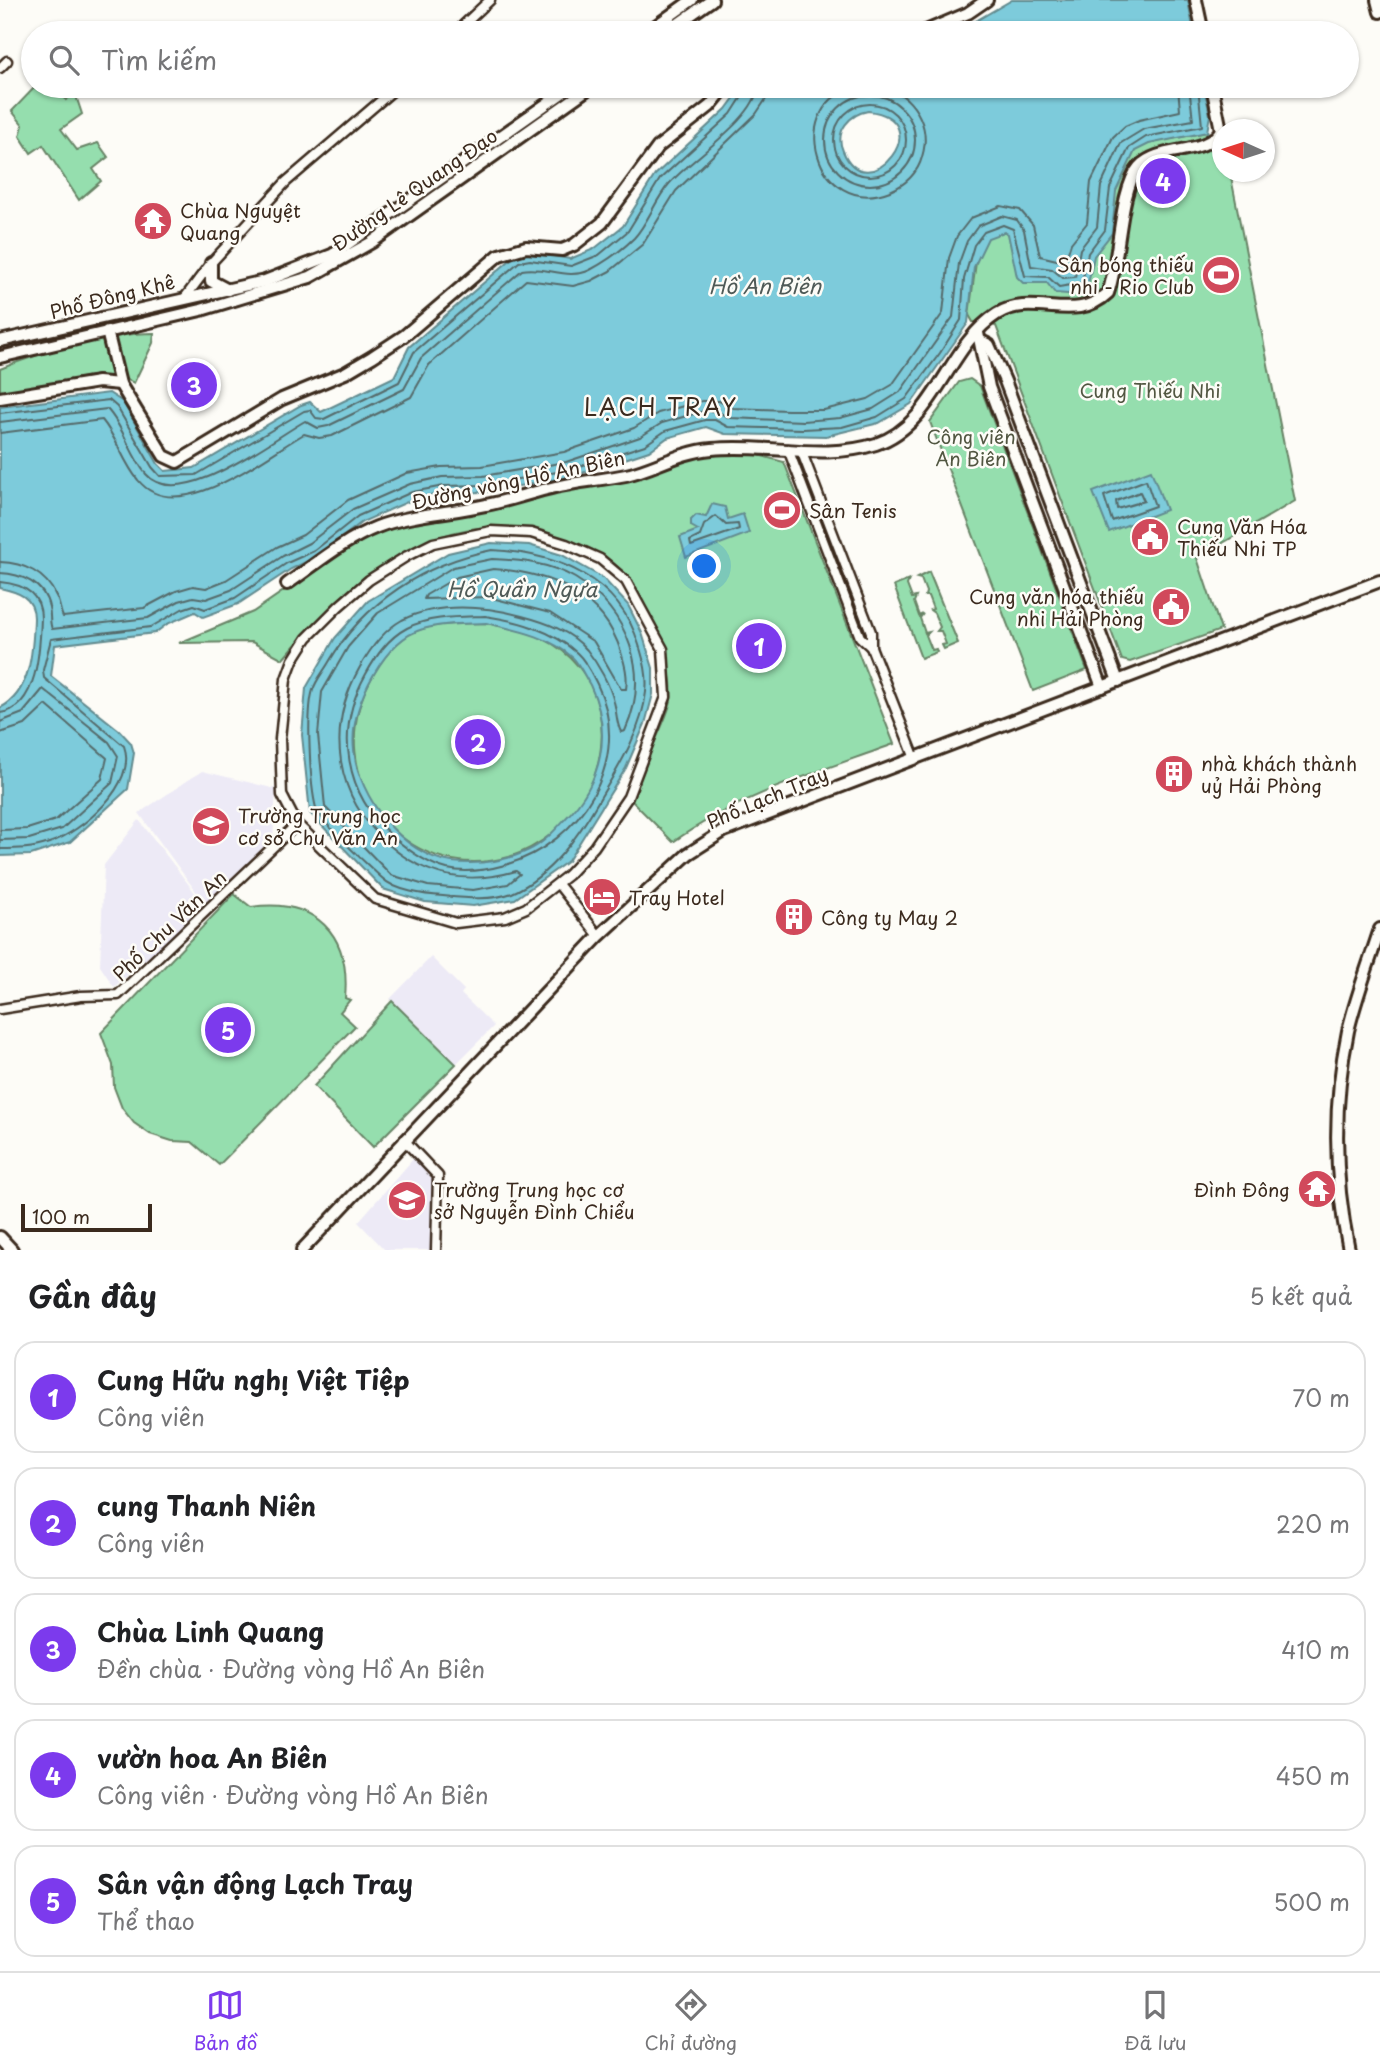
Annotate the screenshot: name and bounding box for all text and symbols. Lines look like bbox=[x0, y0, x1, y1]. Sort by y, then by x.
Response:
search box bbox=[21, 21, 1359, 98]
text: Tìm kiếm bbox=[101, 40, 217, 79]
icon: search bbox=[45, 41, 83, 79]
north arrow bbox=[1212, 119, 1275, 182]
street label: Đường Lê Quang Đạo bbox=[325, 121, 503, 257]
pin: 4 bbox=[1140, 155, 1186, 207]
place label: Chùa Nguyệt Quang bbox=[180, 196, 301, 246]
temple icon: Chùa Nguyệt Quang bbox=[132, 200, 174, 242]
place label: Sân bóng thiếu nhi - Rio Club bbox=[1057, 250, 1194, 300]
sports icon: Sân bóng thiếu nhi - Rio Club bbox=[1200, 254, 1242, 296]
street label: Phố Đông Khê bbox=[47, 267, 177, 325]
water label: Hồ An Biên bbox=[709, 269, 823, 301]
pin: 3 bbox=[171, 359, 217, 411]
park label: Cung Thiếu Nhi bbox=[1079, 376, 1221, 404]
district label: LẠCH TRAY bbox=[584, 389, 738, 424]
park label: Công viên An Biên bbox=[926, 422, 1016, 472]
street label: Đường vòng Hồ An Biên bbox=[409, 443, 627, 515]
sports icon: Sân Tenis bbox=[761, 489, 803, 531]
place label: Sân Tenis bbox=[809, 496, 897, 524]
place label: Cung Văn Hóa Thiếu Nhi TP bbox=[1177, 512, 1307, 562]
public building icon: Cung Văn Hóa Thiếu Nhi TP bbox=[1129, 516, 1171, 558]
your location bbox=[687, 549, 721, 583]
water label: Hồ Quần Ngựa bbox=[447, 572, 598, 604]
place label: Cung văn hóa thiếu nhi Hải Phòng bbox=[969, 582, 1144, 632]
public building icon: Cung văn hóa thiếu nhi Hải Phòng bbox=[1150, 586, 1192, 628]
pin: 1 bbox=[736, 620, 782, 672]
pin: 2 bbox=[455, 716, 501, 768]
place label: nhà khách thành uỷ Hải Phòng bbox=[1201, 749, 1357, 799]
building icon: nhà khách thành uỷ Hải Phòng bbox=[1153, 753, 1195, 795]
street label: Phố Lạch Tray bbox=[702, 759, 832, 835]
place label: Trường Trung học cơ sở Chu Văn An bbox=[238, 801, 401, 851]
school or university icon: Trường Trung học cơ sở Chu Văn An bbox=[190, 805, 232, 847]
street label: Phố Chu Văn An bbox=[106, 863, 232, 987]
hotel icon: Tray Hotel bbox=[581, 876, 623, 918]
place label: Tray Hotel bbox=[629, 883, 725, 911]
building icon: Công ty May 2 bbox=[773, 896, 815, 938]
place label: Công ty May 2 bbox=[821, 903, 958, 931]
pin: 5 bbox=[205, 1004, 251, 1056]
temple icon: Đình Đông bbox=[1296, 1168, 1338, 1210]
place label: Trường Trung học cơ sở Nguyễn Đình Chiểu bbox=[434, 1175, 635, 1225]
place label: Đình Đông bbox=[1194, 1175, 1290, 1203]
school or university icon: Trường Trung học cơ sở Nguyễn Đình Chiểu bbox=[386, 1179, 428, 1221]
scale bar bbox=[21, 1201, 152, 1233]
text: 100 m bbox=[32, 1202, 90, 1230]
text: Gần đây bbox=[28, 1273, 157, 1318]
text: 5 kết quả bbox=[1249, 1278, 1352, 1313]
text: Cung Hữu nghị Việt Tiệp bbox=[97, 1360, 410, 1399]
text: 1 bbox=[48, 1380, 59, 1415]
text: 70 m bbox=[1292, 1380, 1350, 1415]
text: Công viên bbox=[97, 1399, 205, 1434]
text: cung Thanh Niên bbox=[97, 1486, 316, 1525]
text: 2 bbox=[45, 1506, 61, 1541]
text: 220 m bbox=[1276, 1506, 1350, 1541]
text: Công viên bbox=[97, 1525, 205, 1560]
text: Chùa Linh Quang bbox=[97, 1612, 324, 1651]
text: 3 bbox=[45, 1632, 61, 1667]
text: 410 m bbox=[1281, 1632, 1350, 1667]
text: Đền chùa · Đường vòng Hồ An Biên bbox=[97, 1651, 485, 1686]
text: vườn hoa An Biên bbox=[97, 1738, 327, 1777]
text: 4 bbox=[45, 1758, 61, 1793]
text: 450 m bbox=[1276, 1758, 1350, 1793]
text: Công viên · Đường vòng Hồ An Biên bbox=[97, 1777, 489, 1812]
text: Sân vận động Lạch Tray bbox=[97, 1864, 413, 1903]
text: 5 bbox=[46, 1884, 60, 1919]
text: 500 m bbox=[1273, 1884, 1350, 1919]
text: Thể thao bbox=[97, 1903, 195, 1938]
tab: Bản đồ bbox=[194, 1986, 257, 2056]
tab: Chỉ đường bbox=[645, 1986, 737, 2056]
tab: Đã lưu bbox=[1124, 1986, 1186, 2056]

